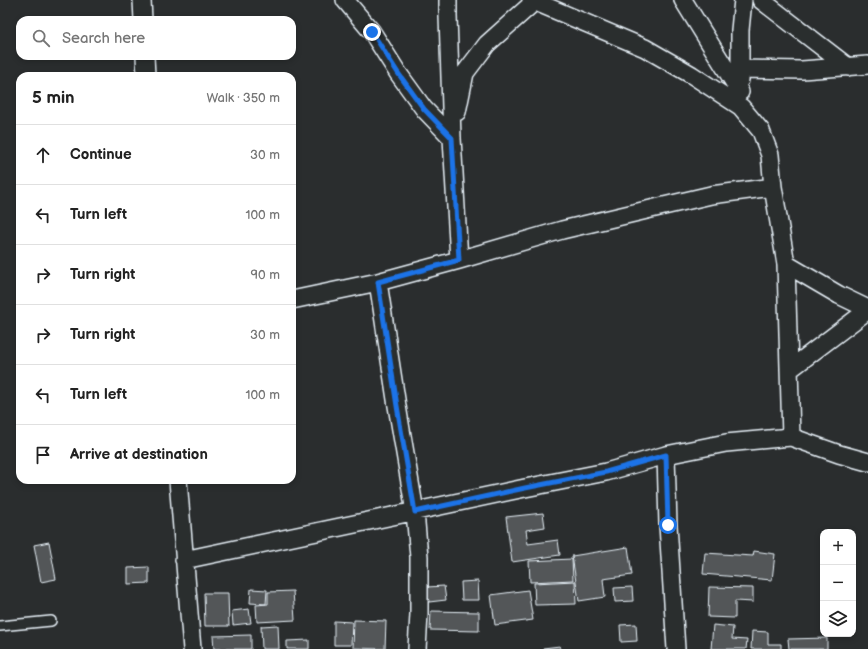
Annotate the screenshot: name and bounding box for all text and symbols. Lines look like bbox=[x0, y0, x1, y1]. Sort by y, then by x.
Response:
search box bbox=[16, 16, 296, 60]
route end bbox=[363, 23, 381, 41]
icon: search bbox=[30, 27, 52, 49]
text: Search here bbox=[62, 29, 145, 48]
text: 5 min bbox=[32, 88, 75, 108]
text: Walk · 350 m bbox=[206, 90, 280, 106]
icon: ahead bbox=[32, 144, 54, 166]
text: Continue bbox=[70, 145, 132, 164]
text: 30 m bbox=[250, 147, 280, 163]
icon: left bbox=[32, 204, 54, 226]
text: Turn left bbox=[70, 205, 127, 224]
text: 100 m bbox=[245, 207, 280, 223]
icon: right bbox=[32, 264, 54, 286]
text: Turn right bbox=[70, 265, 135, 284]
text: 90 m bbox=[251, 267, 280, 283]
icon: right bbox=[32, 324, 54, 346]
text: Turn right bbox=[70, 325, 135, 344]
text: 30 m bbox=[250, 327, 280, 343]
icon: left bbox=[32, 384, 54, 406]
text: Turn left bbox=[70, 385, 127, 404]
text: 100 m bbox=[245, 387, 280, 403]
icon: arrive bbox=[32, 444, 54, 466]
text: Arrive at destination bbox=[70, 445, 208, 464]
route start bbox=[659, 516, 677, 534]
map controls bbox=[820, 529, 856, 637]
button: + bbox=[820, 529, 856, 565]
button: − bbox=[820, 565, 856, 601]
button: layers bbox=[820, 601, 856, 637]

